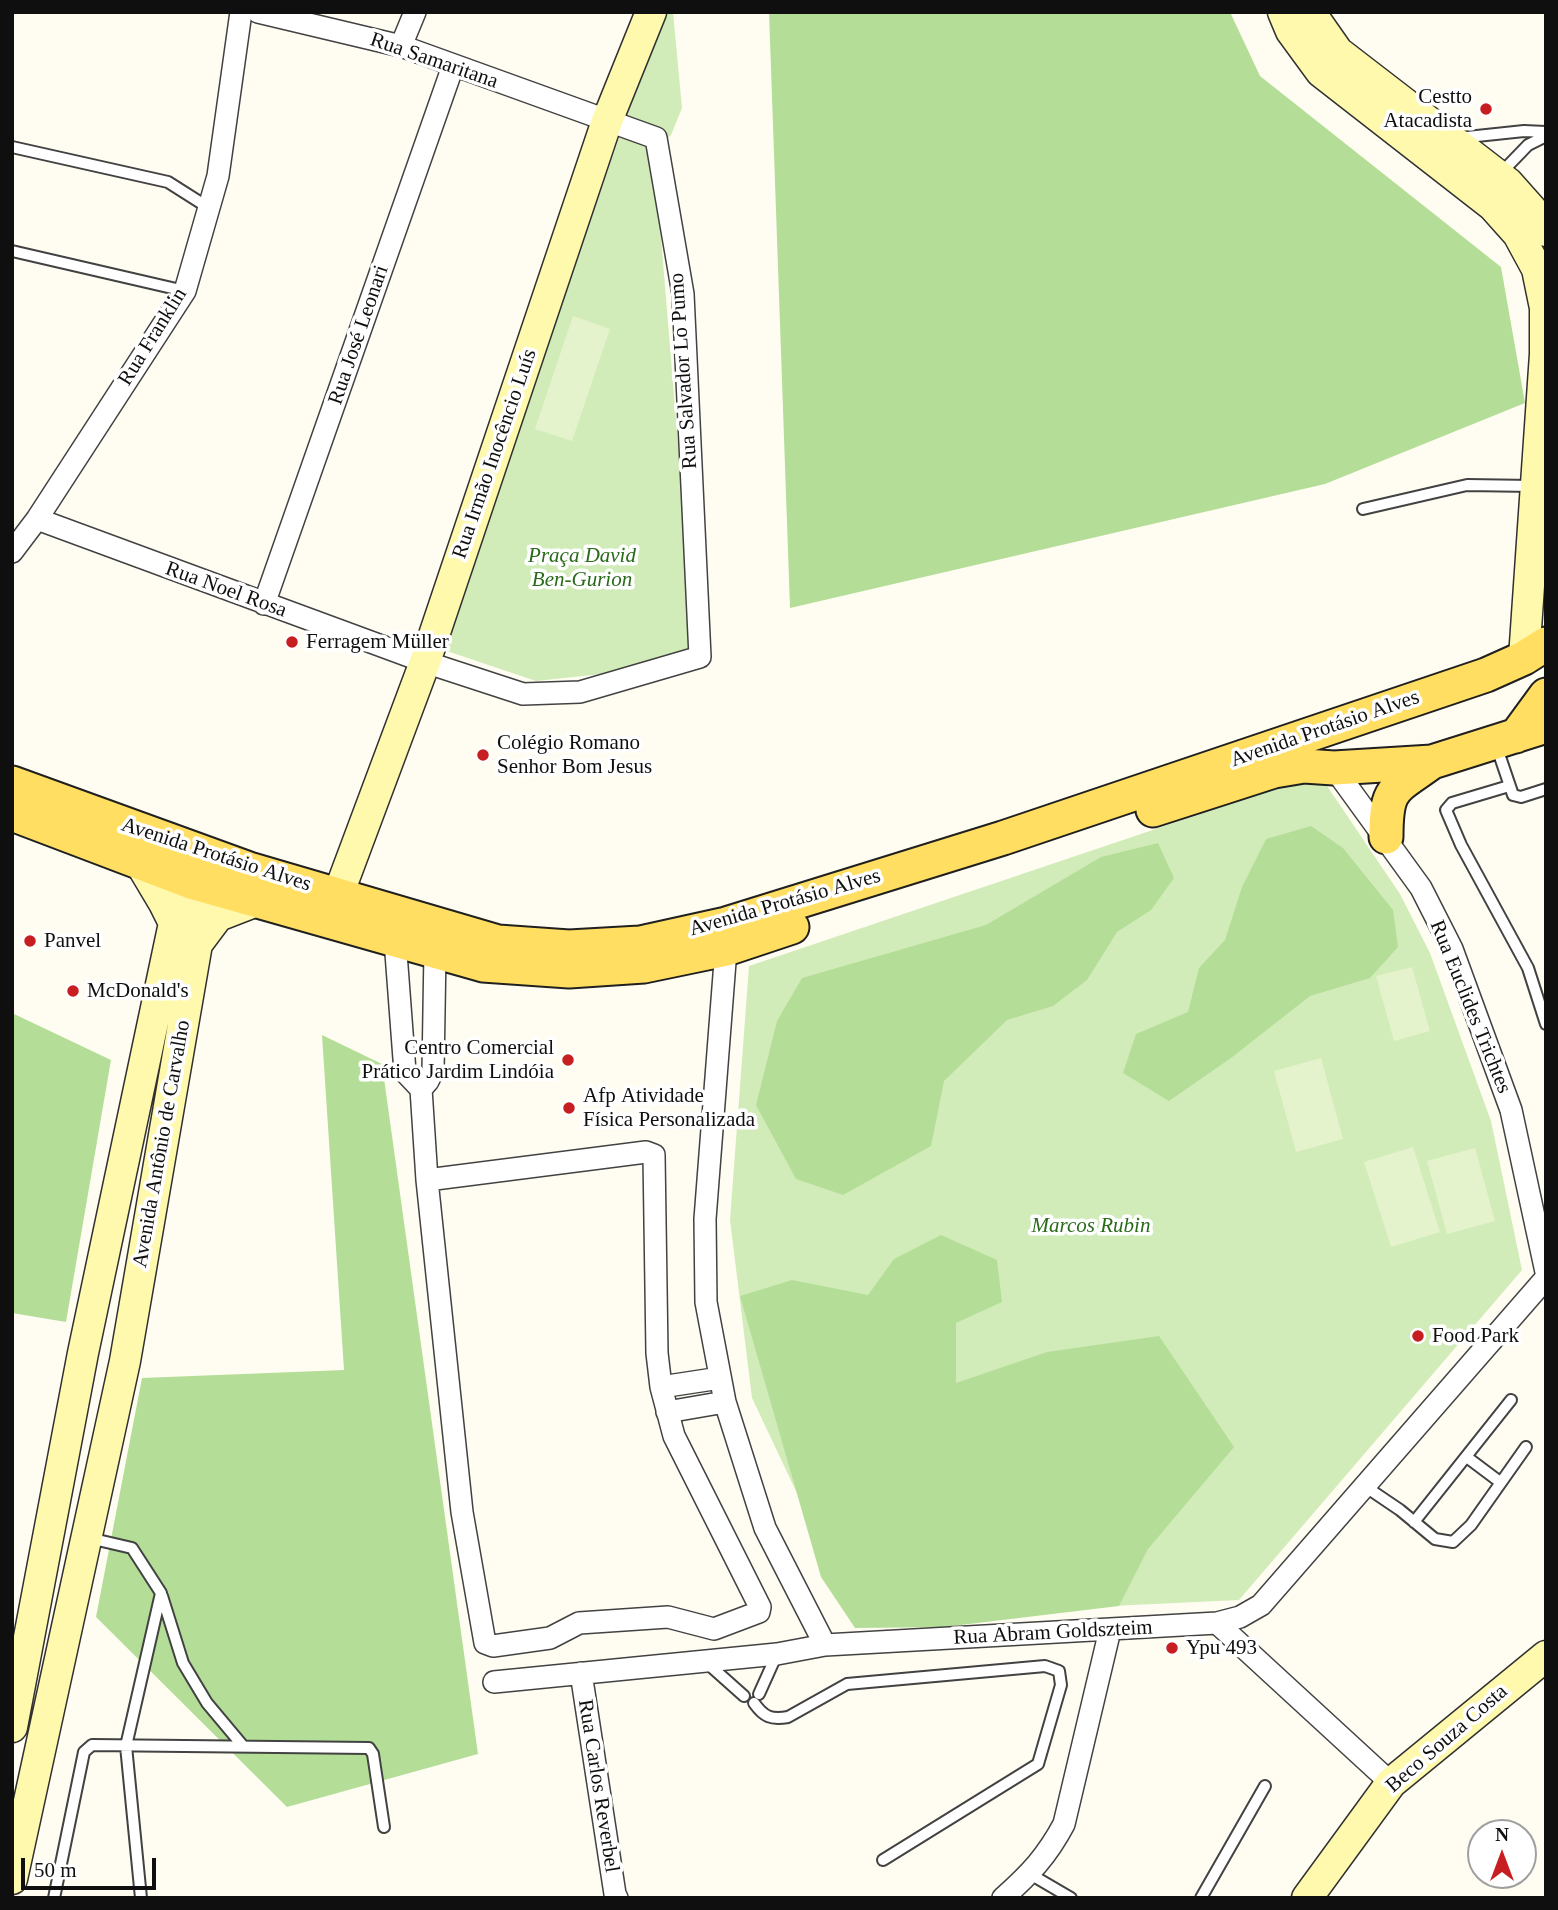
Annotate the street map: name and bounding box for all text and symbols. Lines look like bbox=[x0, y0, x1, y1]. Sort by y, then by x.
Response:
street label: Rua Samaritana bbox=[367, 27, 501, 95]
place label: Cestto Atacadista bbox=[1383, 84, 1472, 134]
marker: Cestto Atacadista bbox=[1478, 101, 1494, 117]
street label: Rua José Leonari bbox=[323, 262, 395, 408]
street label: Rua Salvador Lo Pumo bbox=[665, 272, 703, 470]
street label: Rua Franklin bbox=[113, 284, 193, 390]
street label: Rua Irmão Inocêncio Luís bbox=[447, 346, 543, 562]
park label: Praça David Ben-Gurion bbox=[528, 543, 636, 593]
street label: Rua Noel Rosa bbox=[162, 556, 290, 624]
place label: Ferragem Müller bbox=[306, 629, 449, 655]
marker: Ferragem Müller bbox=[284, 634, 300, 650]
street label: Avenida Protásio Alves bbox=[1227, 685, 1423, 773]
place label: Colégio Romano Senhor Bom Jesus bbox=[497, 730, 652, 780]
marker: Colégio Romano Senhor Bom Jesus bbox=[475, 747, 491, 763]
street label: Avenida Protásio Alves bbox=[118, 812, 314, 898]
street label: Avenida Protásio Alves bbox=[686, 864, 884, 942]
street label: Rua Euclides Trichtes bbox=[1424, 917, 1516, 1097]
place label: Panvel bbox=[44, 928, 101, 954]
marker: Panvel bbox=[22, 933, 38, 949]
place label: McDonald's bbox=[87, 978, 189, 1004]
marker: McDonald's bbox=[65, 983, 81, 999]
street label: Avenida Antônio de Carvalho bbox=[128, 1018, 196, 1270]
place label: Centro Comercial Prático Jardim Lindóia bbox=[362, 1035, 554, 1085]
marker: Centro Comercial Prático Jardim Lindóia bbox=[560, 1052, 576, 1068]
place label: Afp Atividade Física Personalizada bbox=[583, 1083, 755, 1133]
marker: Afp Atividade Física Personalizada bbox=[561, 1100, 577, 1116]
park label: Marcos Rubin bbox=[1032, 1213, 1150, 1239]
place label: Food Park bbox=[1432, 1323, 1519, 1349]
marker: Food Park bbox=[1410, 1328, 1426, 1344]
street label: Rua Abram Goldszteim bbox=[953, 1615, 1153, 1651]
place label: Ypu 493 bbox=[1186, 1635, 1257, 1661]
marker: Ypu 493 bbox=[1164, 1640, 1180, 1656]
street label: Beco Souza Costa bbox=[1381, 1679, 1513, 1799]
street label: Rua Carlos Reverbel bbox=[572, 1698, 624, 1874]
north arrow bbox=[1467, 1819, 1537, 1889]
text: N bbox=[1495, 1824, 1509, 1845]
scale bar bbox=[24, 1843, 159, 1887]
text: 50 m bbox=[34, 1858, 77, 1882]

